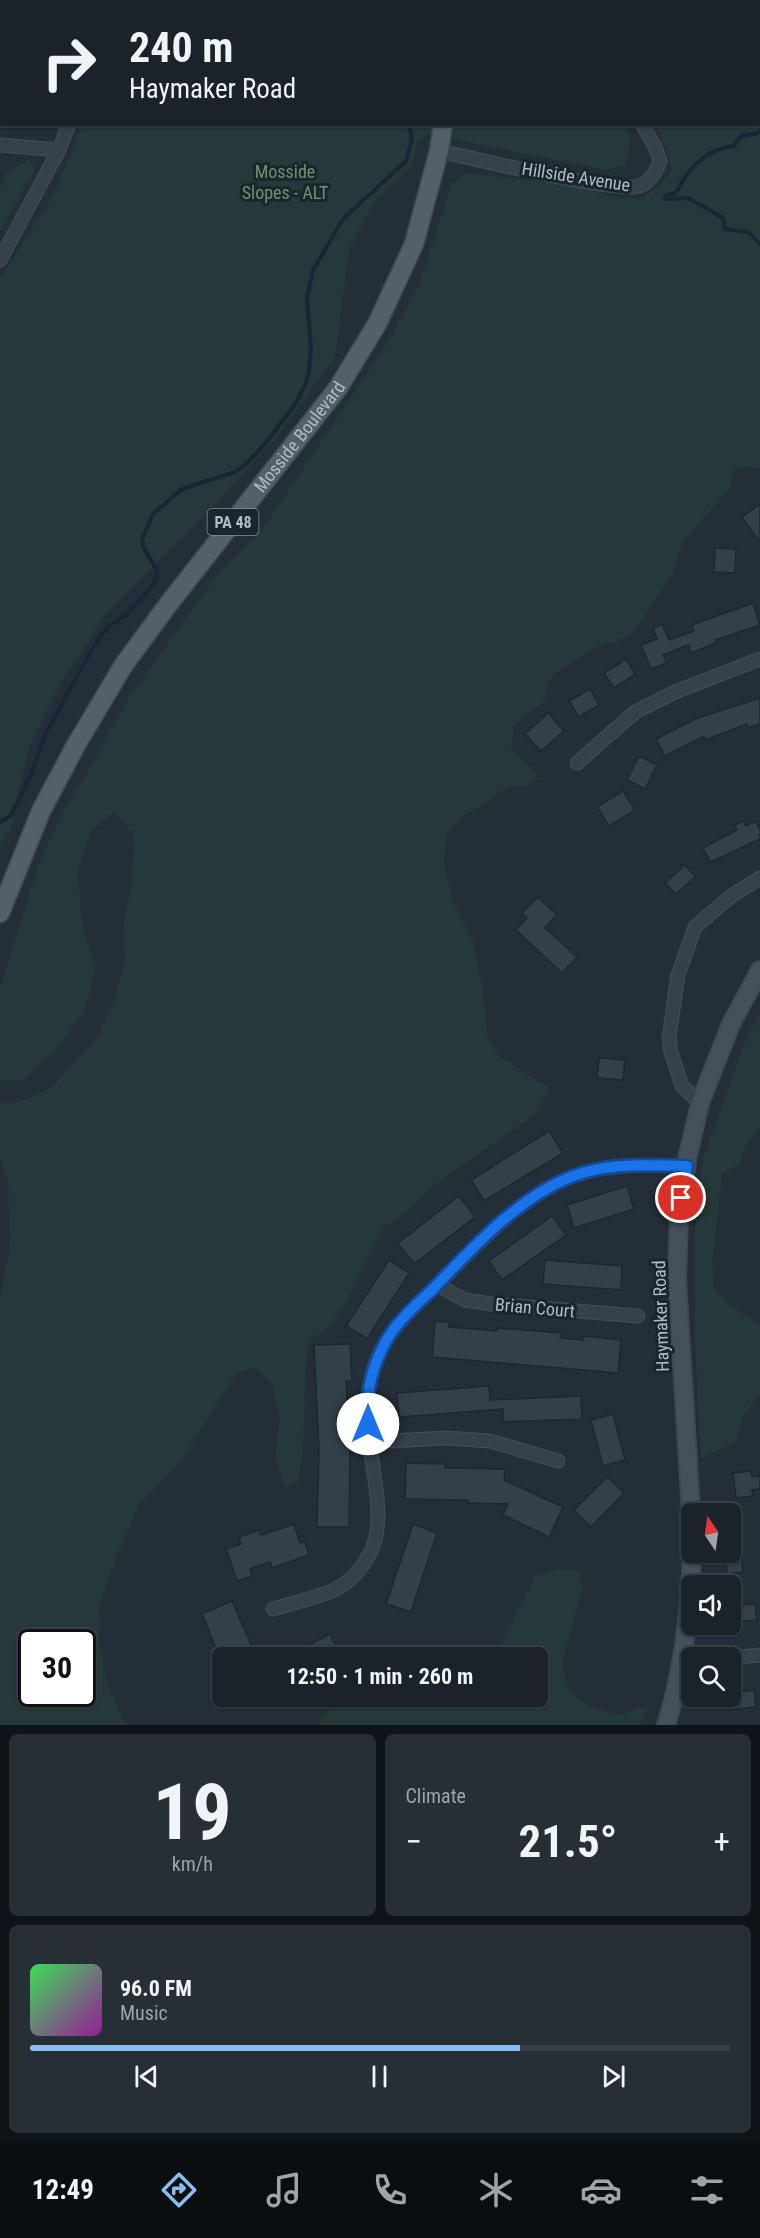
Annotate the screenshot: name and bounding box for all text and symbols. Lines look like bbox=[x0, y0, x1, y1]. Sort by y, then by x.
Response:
text: 240 m bbox=[129, 23, 234, 72]
icon: right bbox=[30, 24, 108, 102]
text: Haymaker Road bbox=[129, 73, 296, 105]
street label: Hillside Avenue bbox=[520, 158, 632, 195]
park label: Mosside Slopes - ALT bbox=[242, 161, 328, 203]
street label: Mosside Boulevard bbox=[249, 377, 349, 496]
road number: PA 48 bbox=[208, 509, 258, 535]
pin bbox=[655, 1172, 706, 1223]
icon: arrive bbox=[664, 1181, 697, 1214]
street label: Haymaker Road bbox=[648, 1260, 673, 1372]
street label: Brian Court bbox=[494, 1294, 576, 1321]
position arrow bbox=[336, 1392, 400, 1456]
north arrow bbox=[681, 1503, 741, 1563]
map controls bbox=[681, 1503, 741, 1707]
button: sound bbox=[681, 1575, 741, 1635]
speed limit sign: 30 bbox=[18, 1629, 96, 1707]
button: search bbox=[681, 1647, 741, 1707]
text: 12:50 · 1 min · 260 m bbox=[287, 1664, 473, 1689]
text: 19 bbox=[153, 1767, 232, 1858]
text: Climate bbox=[406, 1784, 466, 1808]
text: 21.5° bbox=[518, 1815, 617, 1868]
text: − bbox=[406, 1822, 422, 1861]
text: + bbox=[714, 1822, 730, 1861]
text: km/h bbox=[172, 1852, 213, 1876]
text: 96.0 FM bbox=[120, 1976, 192, 2001]
text: Music bbox=[120, 2001, 168, 2025]
icon: previous bbox=[130, 2060, 163, 2093]
icon: pause bbox=[363, 2060, 396, 2093]
icon: next bbox=[597, 2060, 630, 2093]
icon: directions bbox=[158, 2169, 200, 2211]
icon: music bbox=[263, 2169, 305, 2211]
icon: phone bbox=[369, 2169, 411, 2211]
icon: climate bbox=[475, 2169, 517, 2211]
icon: car bbox=[580, 2169, 622, 2211]
icon: filters bbox=[686, 2169, 728, 2211]
text: 12:49 bbox=[32, 2174, 94, 2206]

